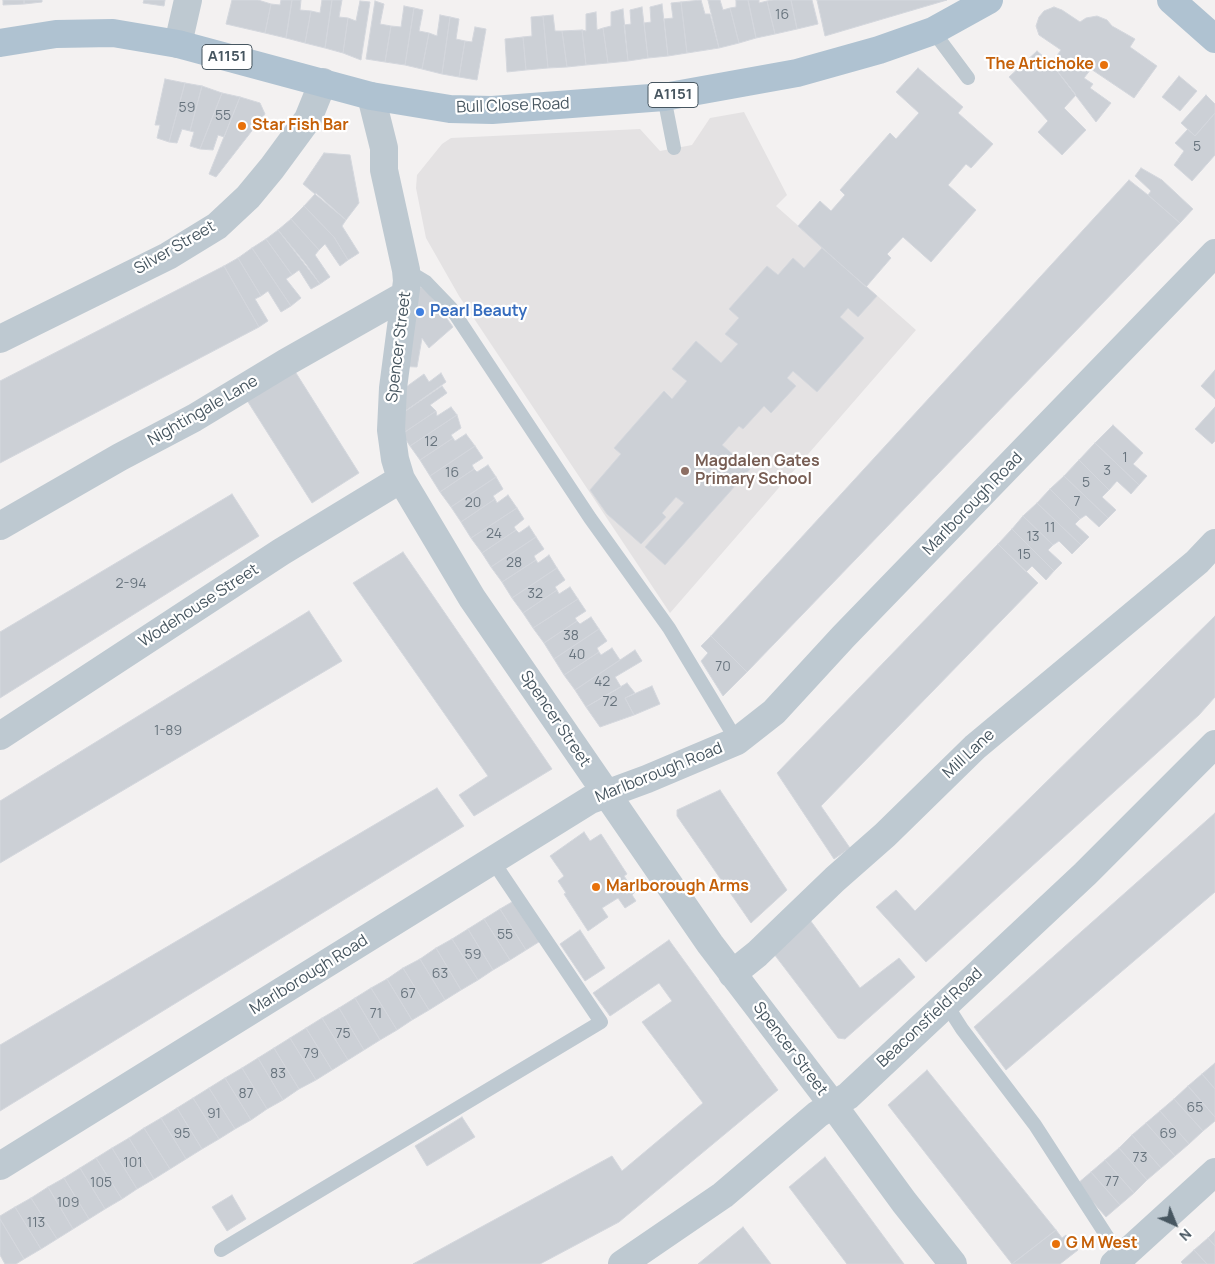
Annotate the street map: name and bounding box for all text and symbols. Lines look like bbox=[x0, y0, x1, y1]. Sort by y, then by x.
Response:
house number: 16 bbox=[775, 7, 789, 23]
road number: A1151 bbox=[202, 44, 252, 70]
place label: The Artichoke bbox=[986, 55, 1094, 75]
marker: The Artichoke bbox=[1098, 59, 1110, 71]
road number: A1151 bbox=[648, 82, 698, 108]
street label: Bull Close Road bbox=[456, 94, 570, 118]
house number: 59 bbox=[179, 100, 195, 116]
house number: 55 bbox=[215, 108, 231, 124]
place label: Star Fish Bar bbox=[252, 116, 349, 136]
marker: Star Fish Bar bbox=[236, 120, 248, 132]
house number: 5 bbox=[1193, 139, 1201, 155]
street label: Silver Street bbox=[131, 217, 219, 279]
street label: Spencer Street bbox=[383, 290, 415, 404]
place label: Pearl Beauty bbox=[430, 302, 527, 322]
marker: Pearl Beauty bbox=[414, 306, 426, 318]
street label: Nightingale Lane bbox=[145, 372, 261, 450]
house number: 12 bbox=[424, 434, 438, 450]
street label: Marlborough Road bbox=[919, 449, 1027, 559]
house number: 1 bbox=[1122, 450, 1128, 466]
place label: Magdalen Gates Primary School bbox=[695, 452, 820, 490]
house number: 3 bbox=[1103, 463, 1111, 479]
house number: 16 bbox=[445, 465, 459, 481]
marker: Magdalen Gates Primary School bbox=[679, 465, 691, 477]
house number: 5 bbox=[1082, 475, 1090, 491]
house number: 7 bbox=[1073, 494, 1081, 510]
house number: 20 bbox=[465, 495, 481, 511]
house number: 11 bbox=[1045, 520, 1055, 536]
house number: 24 bbox=[486, 526, 502, 542]
house number: 13 bbox=[1026, 529, 1040, 545]
house number: 15 bbox=[1017, 547, 1031, 563]
house number: 28 bbox=[506, 555, 522, 571]
street label: Wodehouse Street bbox=[136, 560, 262, 652]
house number: 2-94 bbox=[116, 576, 146, 592]
house number: 32 bbox=[527, 586, 543, 602]
house number: 38 bbox=[563, 628, 579, 644]
house number: 40 bbox=[569, 647, 585, 663]
house number: 70 bbox=[715, 659, 731, 675]
street label: Spencer Street bbox=[516, 667, 594, 771]
house number: 42 bbox=[594, 674, 610, 690]
house number: 72 bbox=[602, 694, 618, 710]
house number: 1-89 bbox=[154, 723, 182, 739]
street label: Mill Lane bbox=[939, 725, 999, 783]
street label: Marlborough Road bbox=[593, 739, 725, 807]
place label: Marlborough Arms bbox=[606, 877, 749, 897]
marker: Marlborough Arms bbox=[590, 881, 602, 893]
house number: 55 bbox=[497, 927, 513, 943]
street label: Marlborough Road bbox=[246, 931, 372, 1019]
house number: 59 bbox=[465, 947, 481, 963]
street label: Beaconsfield Road bbox=[873, 964, 987, 1072]
house number: 63 bbox=[432, 966, 448, 982]
house number: 67 bbox=[400, 986, 416, 1002]
street label: Spencer Street bbox=[749, 999, 831, 1099]
house number: 71 bbox=[370, 1006, 382, 1022]
house number: 75 bbox=[335, 1026, 351, 1042]
house number: 79 bbox=[303, 1046, 319, 1062]
house number: 83 bbox=[270, 1066, 286, 1082]
house number: 87 bbox=[238, 1086, 254, 1102]
house number: 65 bbox=[1187, 1100, 1203, 1116]
house number: 91 bbox=[207, 1106, 221, 1122]
house number: 95 bbox=[174, 1126, 190, 1142]
house number: 69 bbox=[1159, 1126, 1177, 1142]
house number: 73 bbox=[1133, 1150, 1147, 1166]
house number: 101 bbox=[123, 1155, 143, 1171]
house number: 77 bbox=[1105, 1174, 1119, 1190]
house number: 105 bbox=[90, 1175, 112, 1191]
house number: 109 bbox=[57, 1195, 79, 1211]
north arrow bbox=[1150, 1199, 1200, 1249]
house number: 113 bbox=[27, 1215, 45, 1231]
text: N bbox=[1176, 1225, 1196, 1245]
place label: G M West bbox=[1066, 1234, 1138, 1254]
marker: G M West bbox=[1050, 1238, 1062, 1250]

